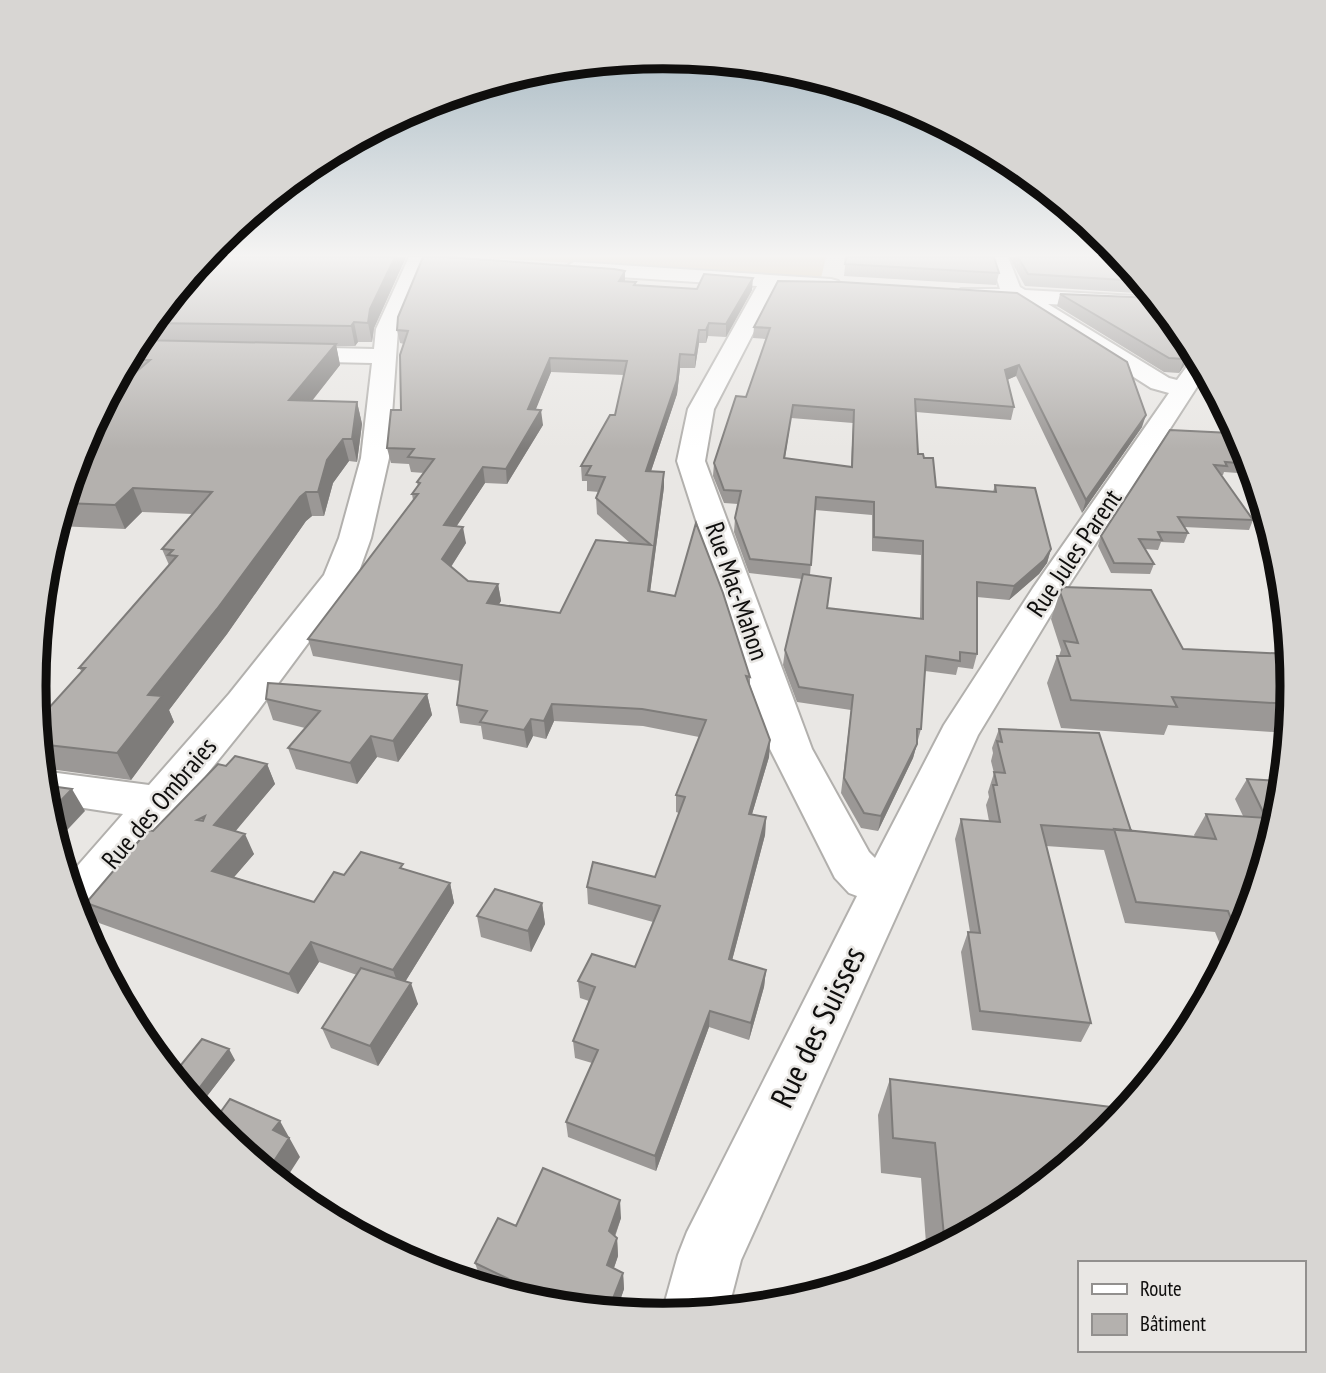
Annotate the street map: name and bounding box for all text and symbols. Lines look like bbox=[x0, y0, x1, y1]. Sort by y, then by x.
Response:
street label: Rue Jules Parent bbox=[1019, 483, 1128, 623]
street label: Rue Mac-Mahon bbox=[698, 517, 777, 664]
street label: Rue des Ombraies bbox=[94, 730, 223, 875]
street label: Rue des Suisses bbox=[760, 939, 874, 1114]
legend bbox=[1078, 1261, 1305, 1352]
text: Route bbox=[1140, 1275, 1182, 1302]
text: Bâtiment bbox=[1140, 1310, 1206, 1337]

